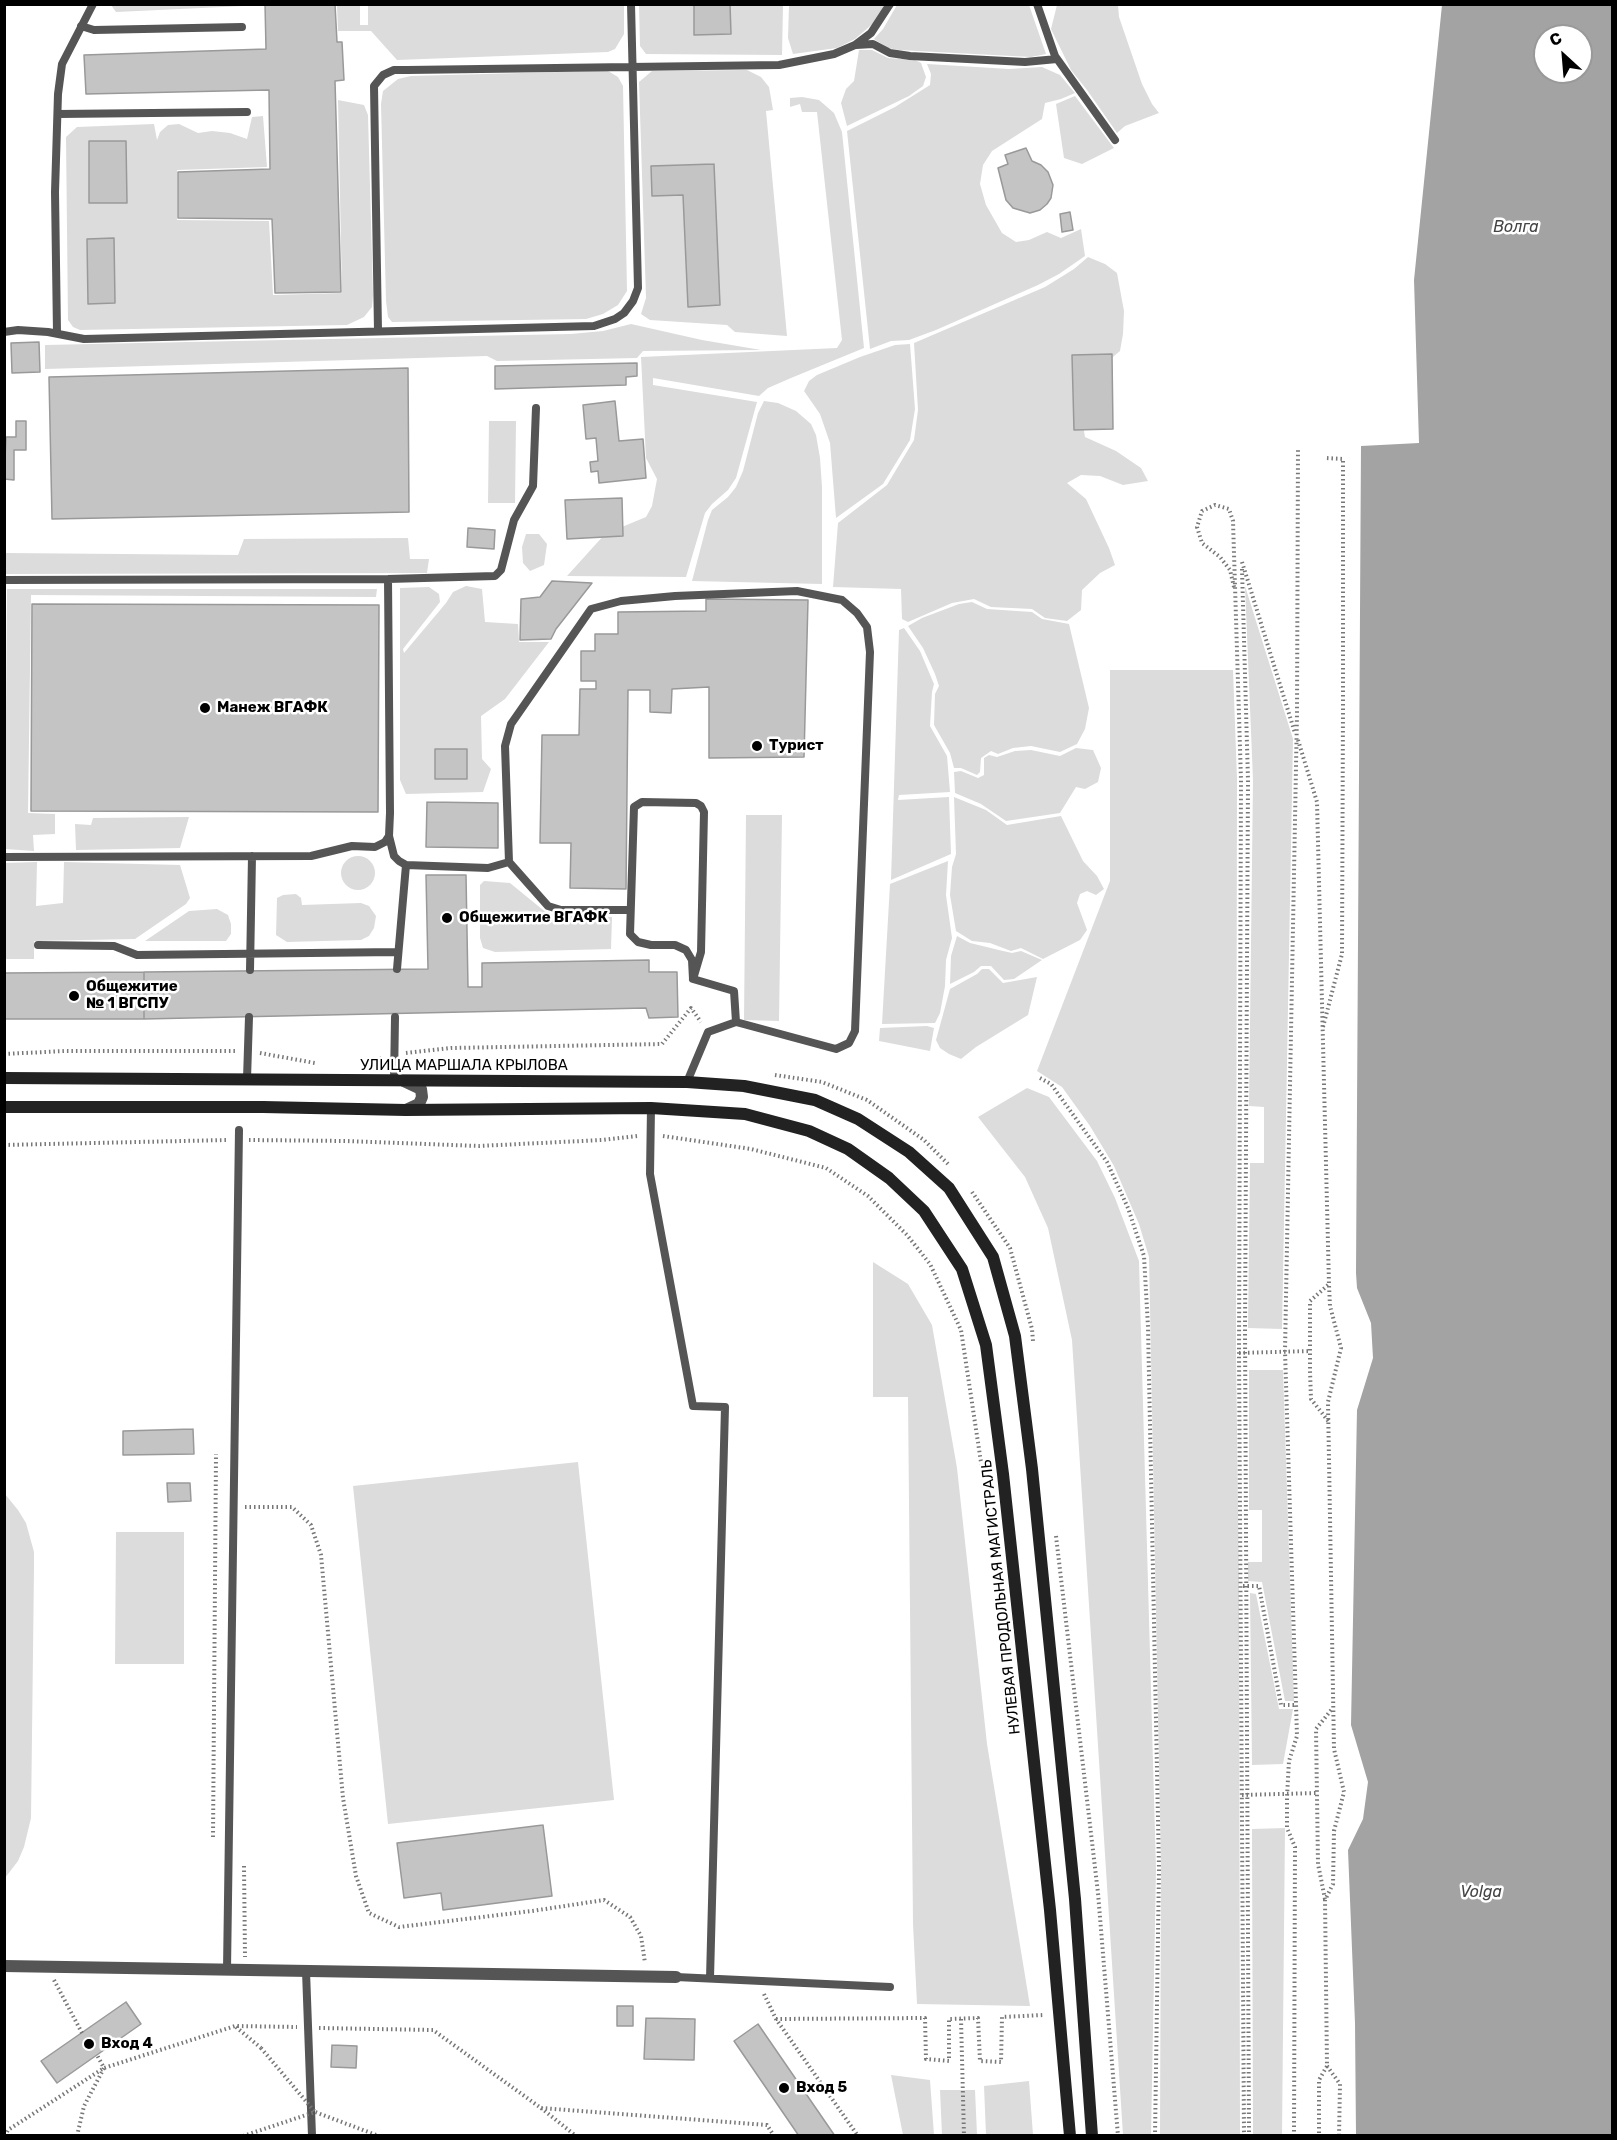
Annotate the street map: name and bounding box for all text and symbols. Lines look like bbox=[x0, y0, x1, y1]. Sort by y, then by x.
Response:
north arrow bbox=[1533, 24, 1593, 84]
text: С bbox=[1547, 28, 1565, 50]
water label: Волга bbox=[1493, 217, 1539, 237]
place label: Манеж ВГАФК bbox=[217, 699, 328, 717]
marker: Манеж ВГАФК bbox=[198, 701, 212, 715]
place label: Турист bbox=[769, 737, 823, 755]
marker: Турист bbox=[750, 739, 764, 753]
place label: Общежитие ВГАФК bbox=[459, 909, 608, 927]
marker: Общежитие ВГАФК bbox=[440, 911, 454, 925]
place label: Общежитие № 1 ВГСПУ bbox=[86, 978, 178, 1013]
marker: Общежитие № 1 ВГСПУ bbox=[67, 989, 81, 1003]
street label: УЛИЦА МАРШАЛА КРЫЛОВА bbox=[360, 1057, 568, 1075]
street label: НУЛЕВАЯ ПРОДОЛЬНАЯ МАГИСТРАЛЬ bbox=[978, 1459, 1024, 1735]
water label: Volga bbox=[1460, 1882, 1502, 1902]
place label: Вход 4 bbox=[101, 2035, 153, 2053]
marker: Вход 4 bbox=[82, 2037, 96, 2051]
place label: Вход 5 bbox=[796, 2079, 847, 2097]
marker: Вход 5 bbox=[777, 2081, 791, 2095]

